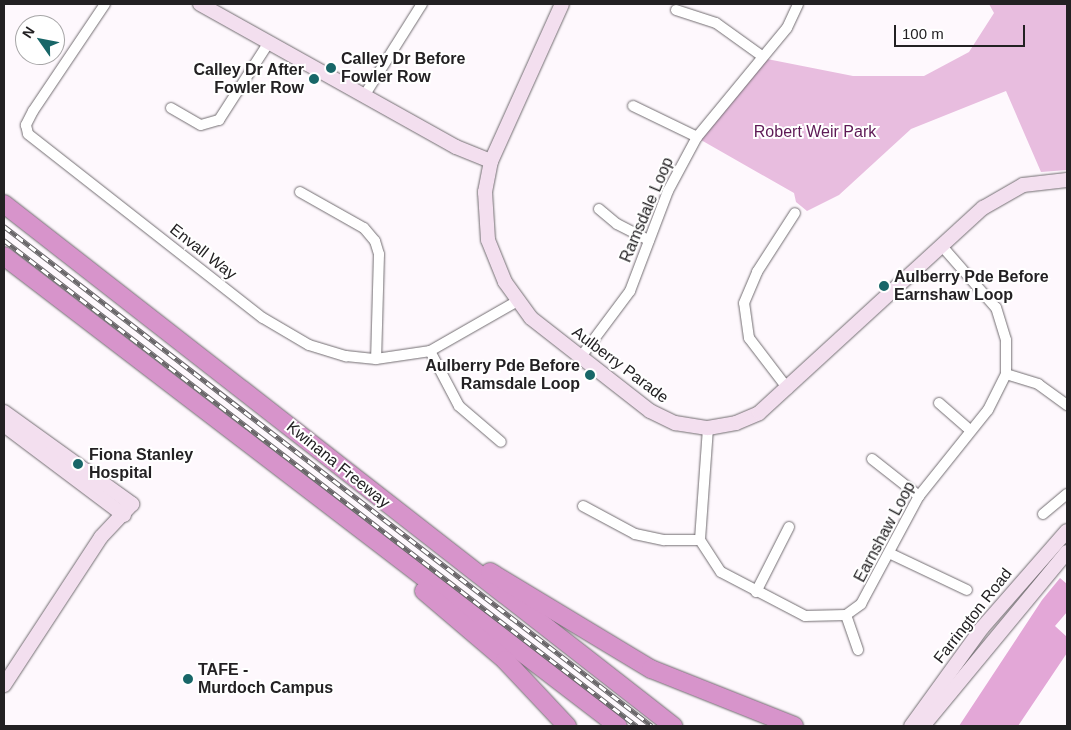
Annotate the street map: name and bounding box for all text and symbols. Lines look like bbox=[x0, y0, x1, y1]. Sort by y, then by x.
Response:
north arrow bbox=[15, 15, 65, 65]
scale bar bbox=[896, 15, 1027, 47]
text: N bbox=[19, 24, 38, 41]
text: 100 m bbox=[902, 25, 944, 42]
place label: Calley Dr Before Fowler Row bbox=[341, 49, 465, 87]
place label: Calley Dr After Fowler Row bbox=[193, 60, 304, 98]
marker: Calley Dr Before Fowler Row bbox=[325, 62, 337, 74]
marker: Calley Dr After Fowler Row bbox=[308, 73, 320, 85]
park label: Robert Weir Park bbox=[754, 122, 876, 142]
street label: Ramsdale Loop bbox=[616, 155, 678, 265]
street label: Envall Way bbox=[166, 220, 240, 284]
place label: Aulberry Pde Before Earnshaw Loop bbox=[894, 267, 1049, 305]
marker: Aulberry Pde Before Earnshaw Loop bbox=[878, 280, 890, 292]
street label: Aulberry Parade bbox=[568, 323, 672, 407]
place label: Aulberry Pde Before Ramsdale Loop bbox=[425, 356, 580, 394]
marker: Aulberry Pde Before Ramsdale Loop bbox=[584, 369, 596, 381]
street label: Kwinana Freeway bbox=[283, 418, 393, 512]
place label: Fiona Stanley Hospital bbox=[89, 445, 193, 483]
marker: Fiona Stanley Hospital bbox=[71, 457, 85, 471]
street label: Earnshaw Loop bbox=[850, 478, 920, 586]
street label: Farrington Road bbox=[930, 565, 1016, 667]
place label: TAFE - Murdoch Campus bbox=[198, 660, 333, 698]
marker: TAFE - Murdoch Campus bbox=[182, 673, 194, 685]

